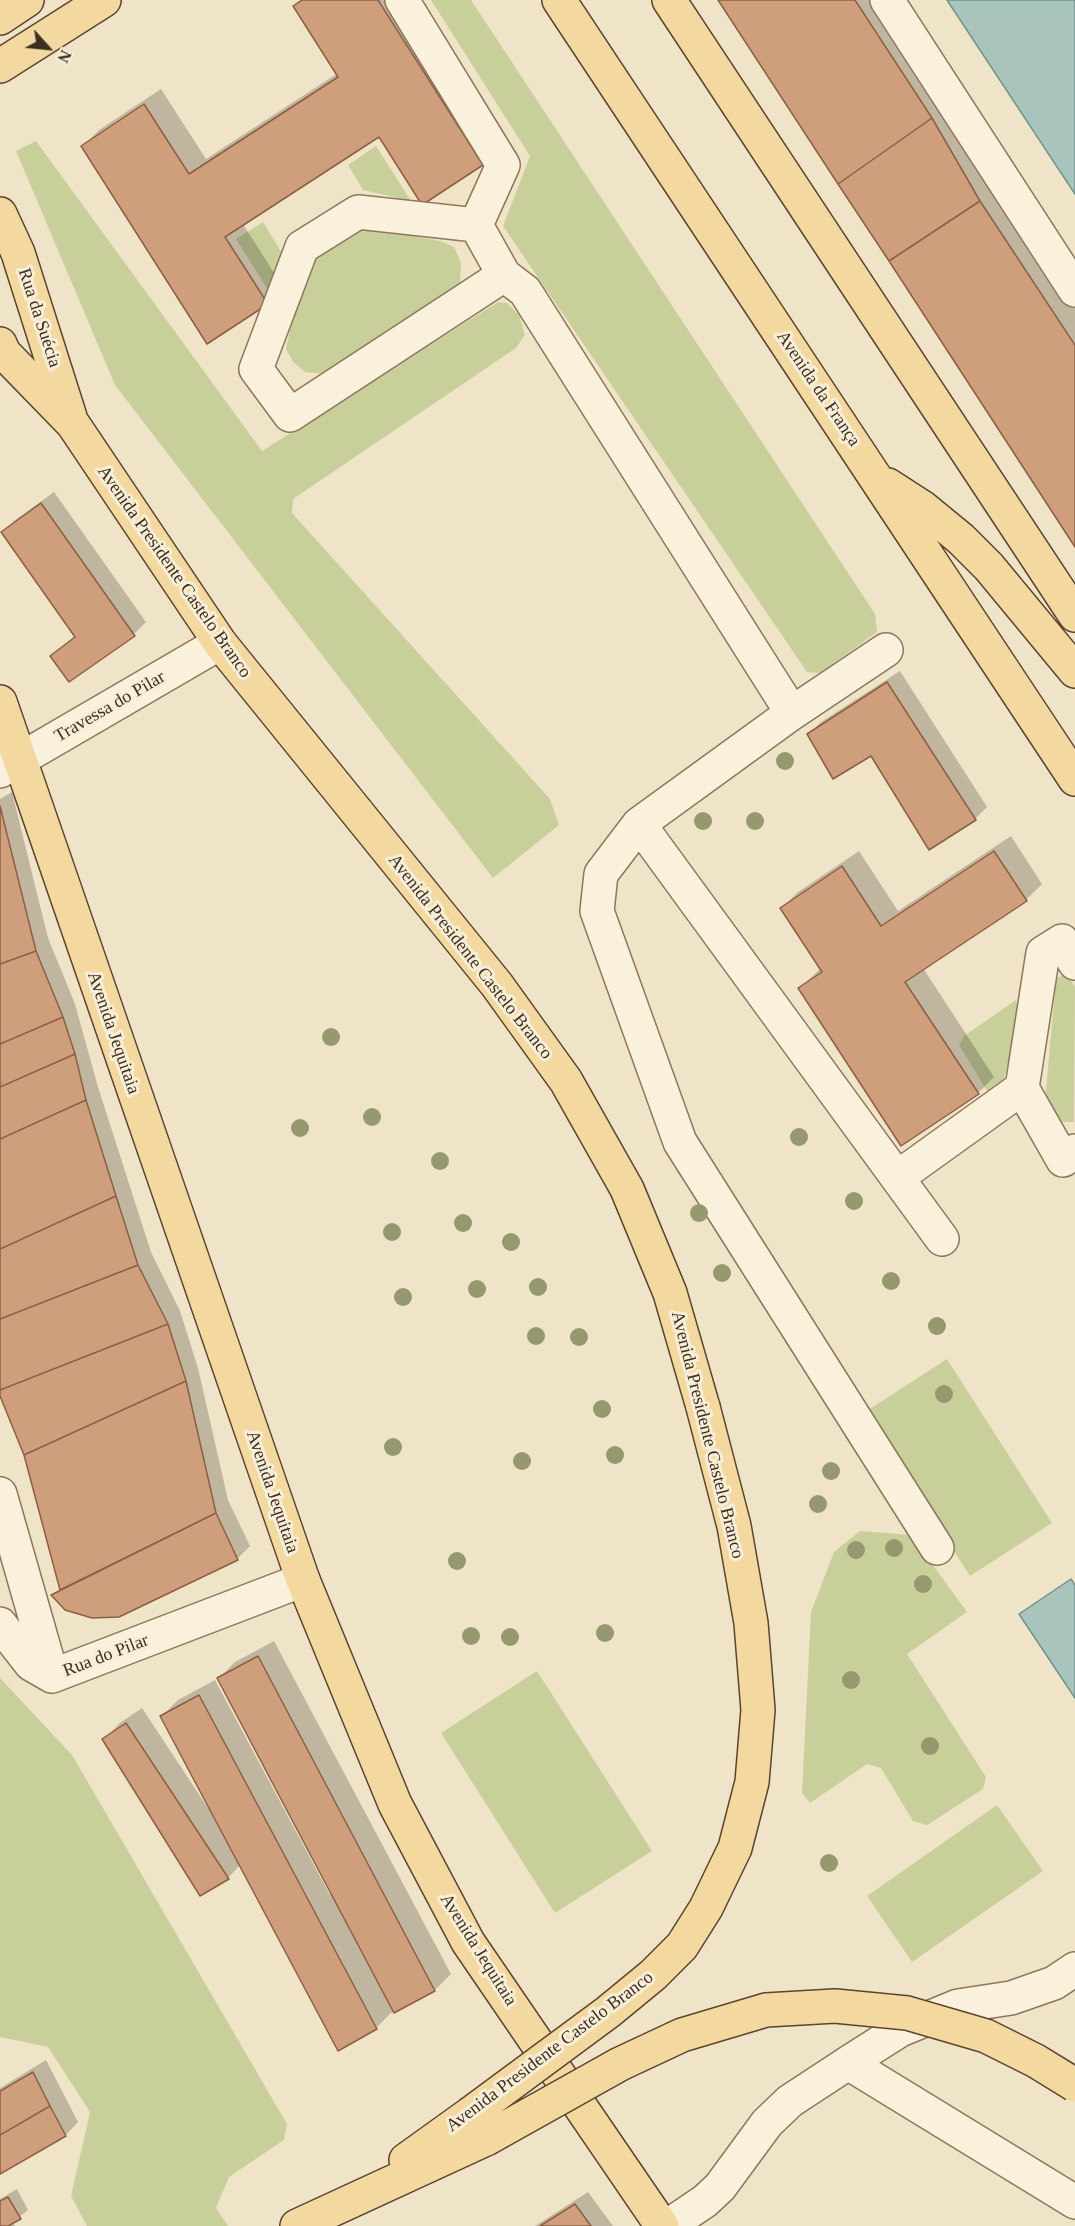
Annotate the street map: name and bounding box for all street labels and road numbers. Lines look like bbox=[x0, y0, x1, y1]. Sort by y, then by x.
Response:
street label: Rua da Suécia bbox=[13, 266, 65, 370]
street label: Avenida da França bbox=[771, 327, 865, 451]
street label: Avenida Presidente Castelo Branco bbox=[92, 462, 256, 682]
street label: Travessa do Pilar bbox=[51, 667, 169, 747]
street label: Avenida Presidente Castelo Branco bbox=[383, 850, 557, 1064]
street label: Avenida Jequitaia bbox=[82, 969, 144, 1097]
street label: Avenida Presidente Castelo Branco bbox=[666, 1309, 748, 1561]
street label: Avenida Jequitaia bbox=[241, 1428, 303, 1556]
street label: Rua do Pilar bbox=[60, 1630, 152, 1682]
street label: Avenida Jequitaia bbox=[435, 1890, 521, 2010]
street label: Avenida Presidente Castelo Branco bbox=[442, 1967, 658, 2137]

